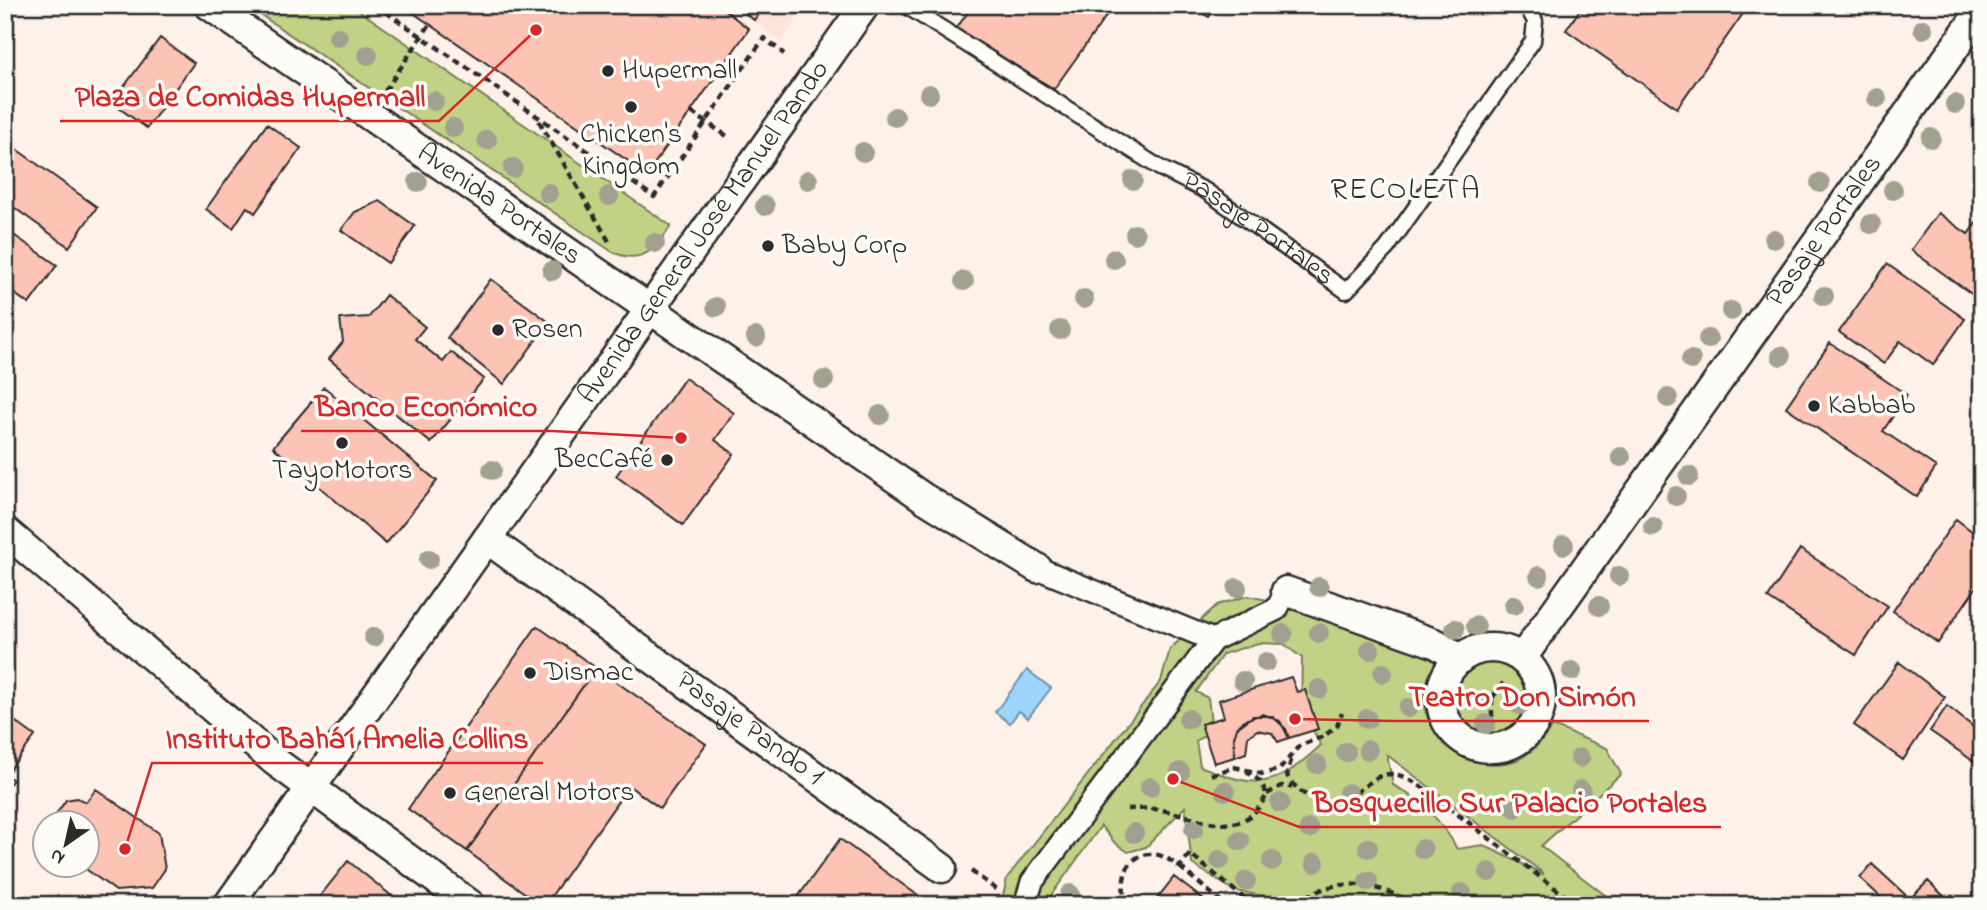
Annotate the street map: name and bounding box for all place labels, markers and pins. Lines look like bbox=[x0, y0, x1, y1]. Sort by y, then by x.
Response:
place label: Hupermall bbox=[622, 51, 737, 92]
marker: Hupermall bbox=[600, 63, 616, 79]
callout: Plaza de Comidas Hupermall bbox=[60, 70, 439, 121]
marker: Chicken's Kingdom bbox=[623, 99, 639, 115]
place label: Chicken's Kingdom bbox=[580, 115, 682, 188]
place label: Baby Corp bbox=[781, 226, 907, 267]
marker: Baby Corp bbox=[760, 238, 776, 254]
place label: Rosen bbox=[512, 310, 583, 351]
marker: Rosen bbox=[490, 322, 506, 338]
callout: Banco Económico bbox=[301, 380, 552, 431]
place label: Kabbab bbox=[1828, 386, 1916, 427]
marker: Kabbab bbox=[1806, 398, 1822, 414]
marker: TayoMotors bbox=[334, 435, 350, 451]
place label: BecCafé bbox=[554, 440, 653, 481]
place label: TayoMotors bbox=[272, 451, 412, 492]
marker: BecCafé bbox=[659, 452, 675, 468]
place label: Dismac bbox=[543, 653, 634, 694]
marker: Dismac bbox=[522, 665, 538, 681]
callout: Teatro Don Simón bbox=[1394, 670, 1649, 721]
callout: Instituto Bahá´í Amelia Collins bbox=[152, 712, 543, 763]
place label: General Motors bbox=[464, 773, 634, 814]
callout: Bosquecillo Sur Palacio Portales bbox=[1299, 776, 1721, 827]
marker: General Motors bbox=[442, 785, 458, 801]

